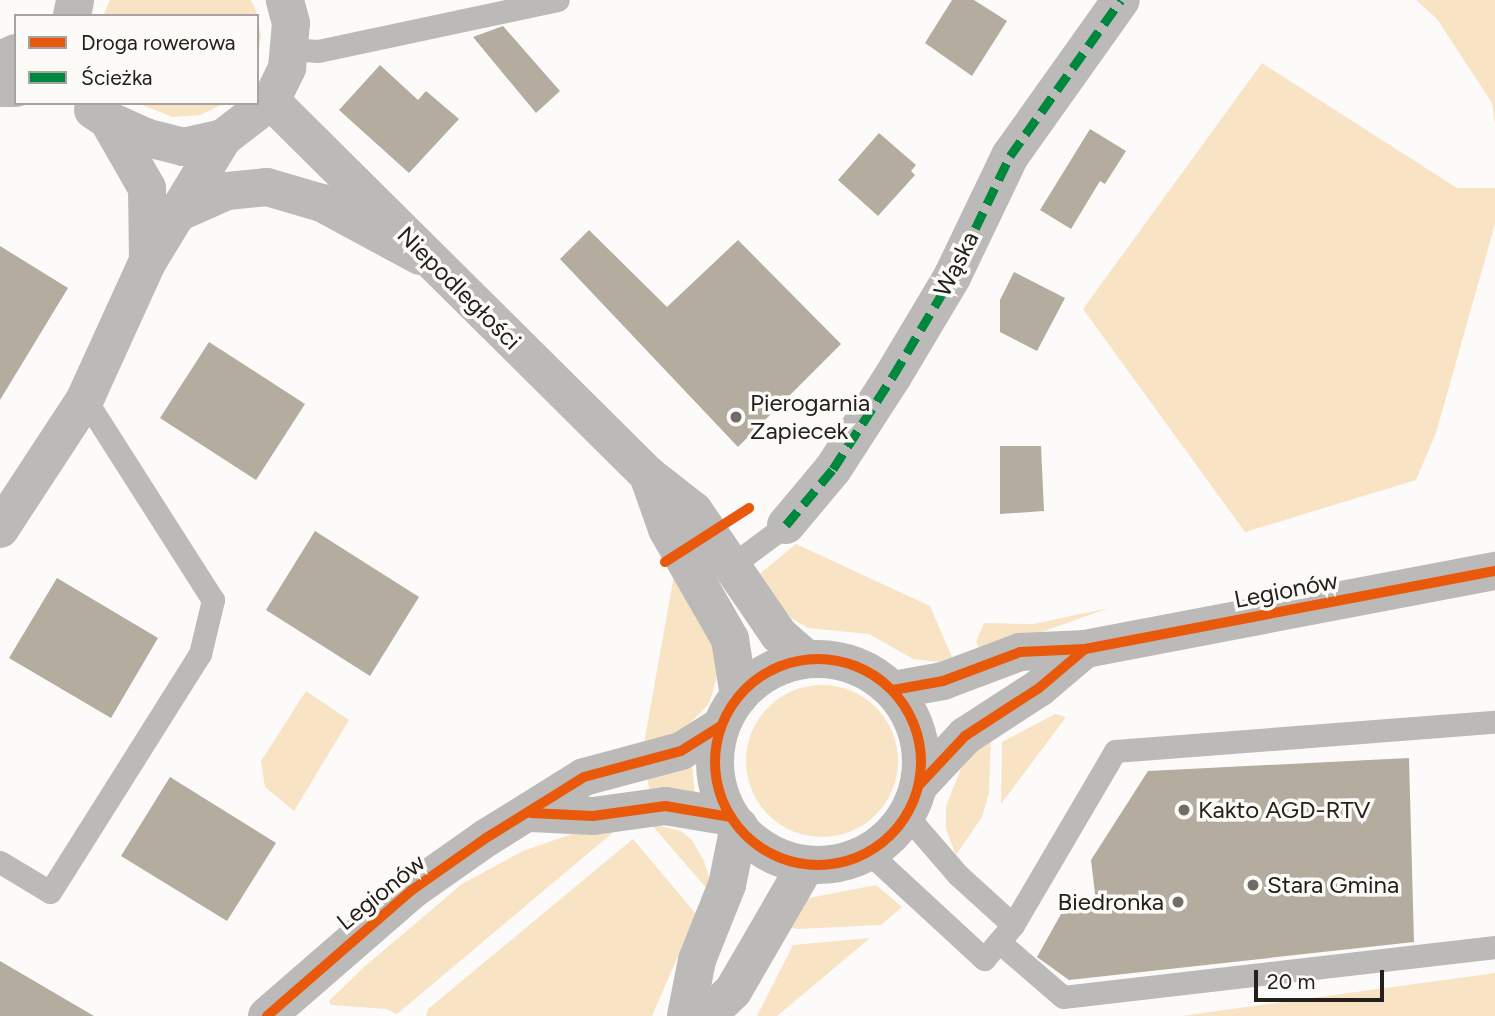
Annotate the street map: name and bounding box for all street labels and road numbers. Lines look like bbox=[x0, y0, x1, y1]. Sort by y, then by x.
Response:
street label: Niepodległości bbox=[391, 220, 527, 356]
street label: Wąska bbox=[927, 227, 985, 301]
street label: Legionów bbox=[1232, 566, 1340, 614]
street label: Legionów bbox=[331, 848, 431, 936]

